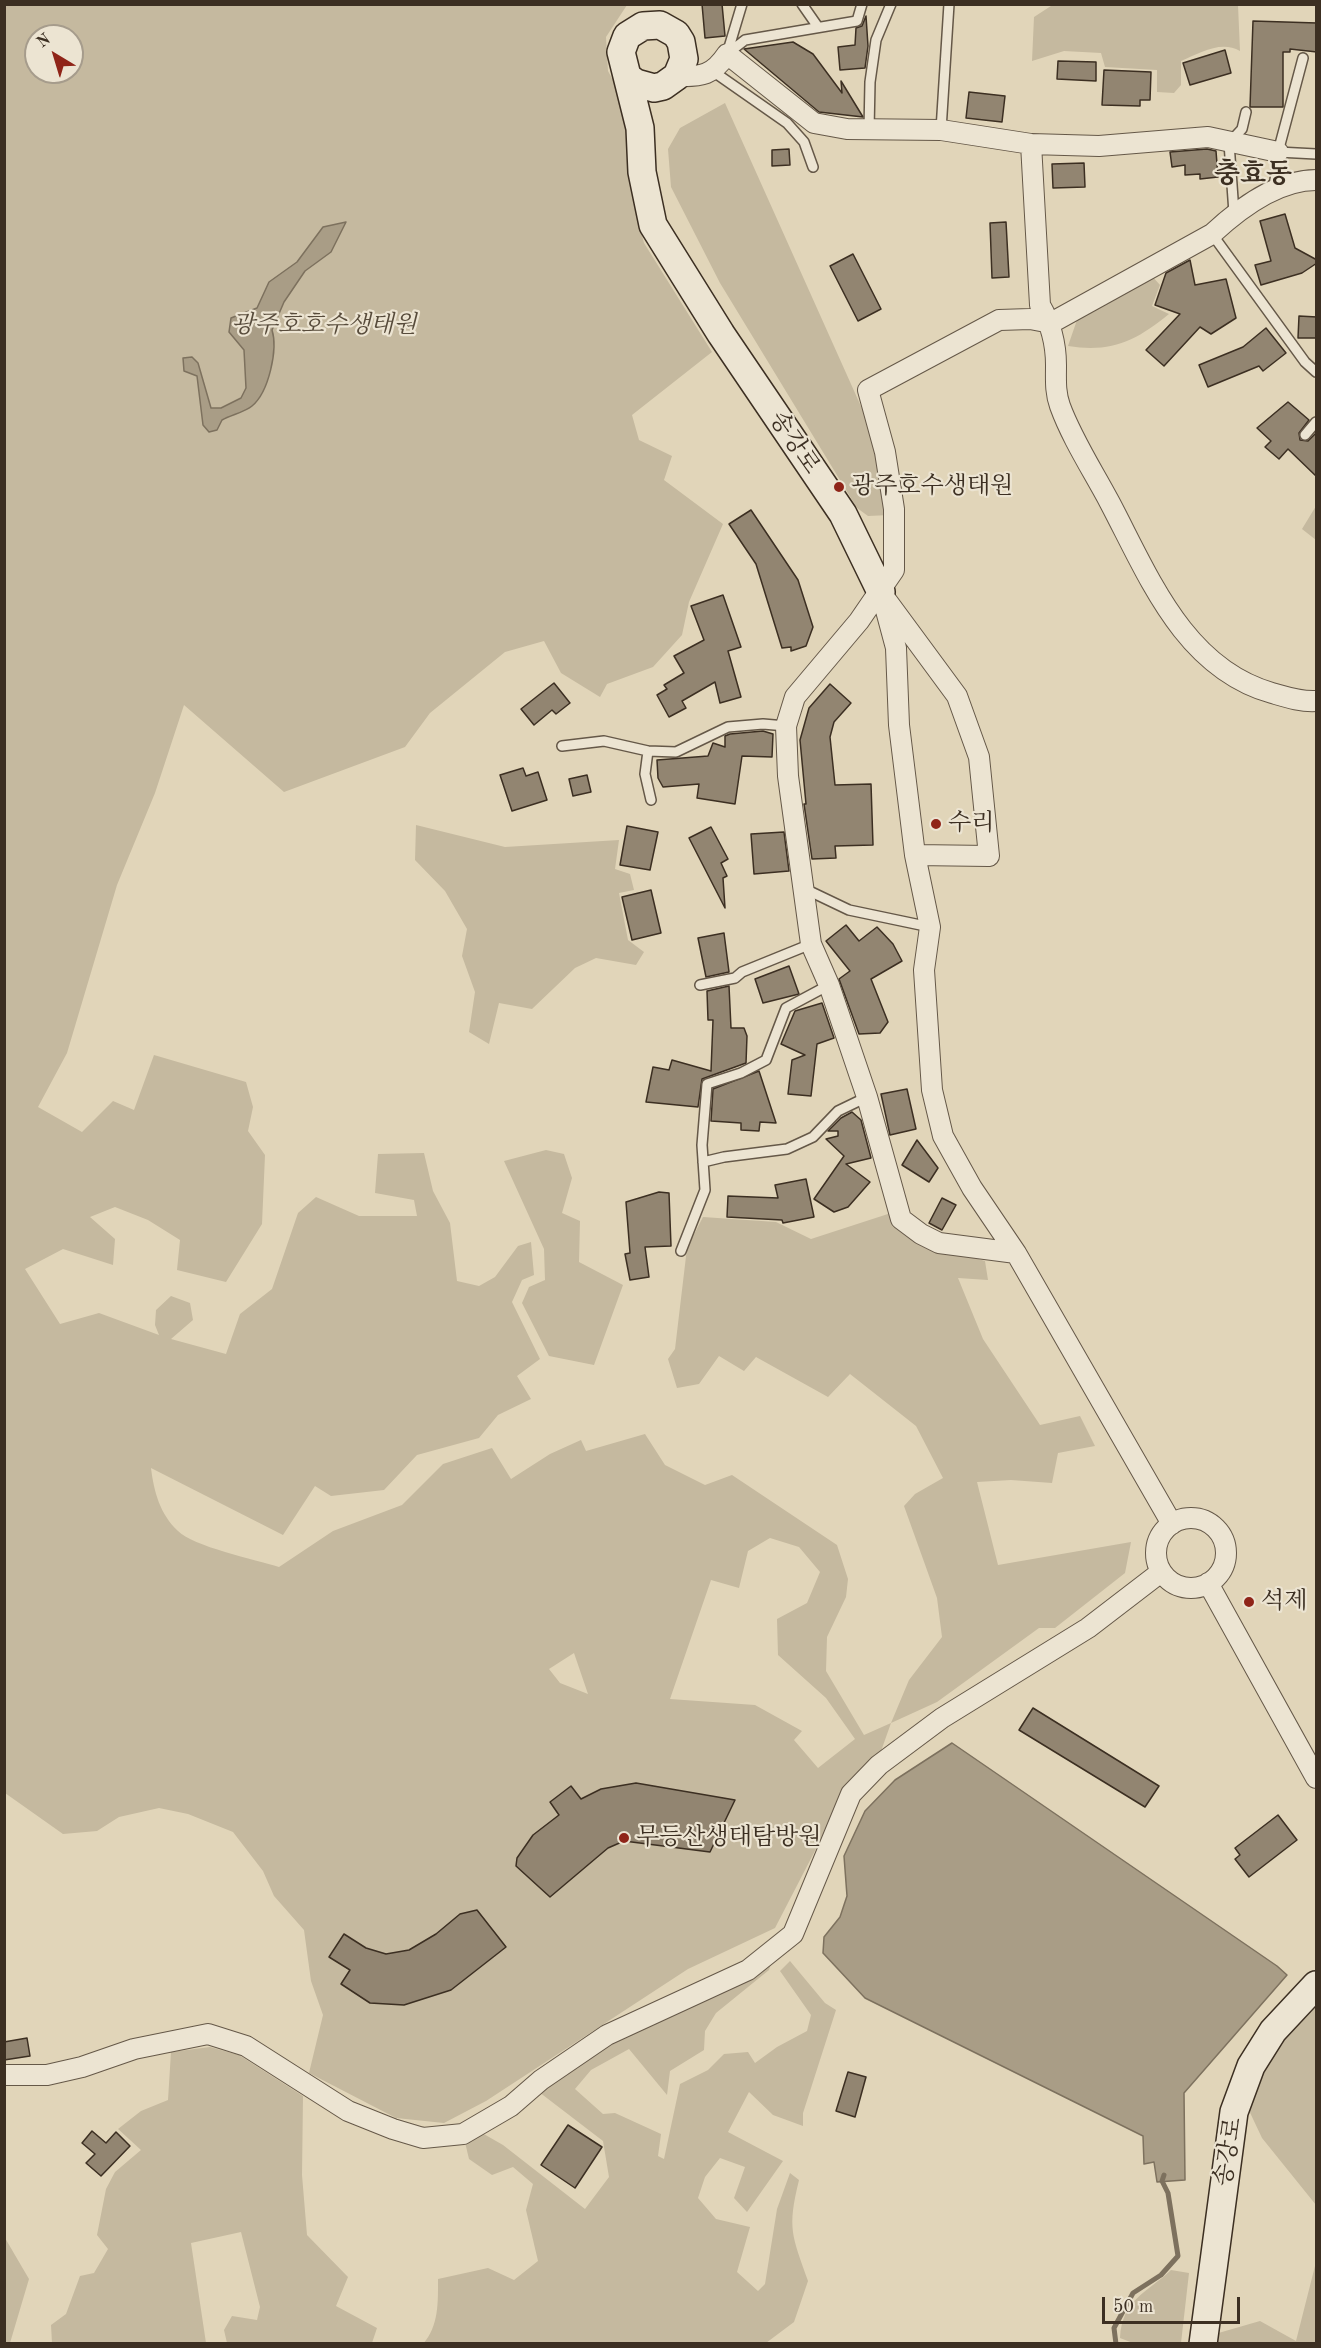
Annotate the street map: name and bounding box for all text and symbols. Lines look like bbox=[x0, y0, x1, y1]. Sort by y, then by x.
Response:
north arrow bbox=[24, 24, 84, 84]
text: N bbox=[34, 31, 54, 51]
district label: 충효동 bbox=[1214, 159, 1292, 191]
park label: 광주호호수생태원 bbox=[231, 312, 417, 340]
street label: 송강로 bbox=[763, 406, 825, 480]
place label: 광주호수생태원 bbox=[851, 473, 1013, 501]
marker: 광주호수생태원 bbox=[832, 480, 846, 494]
place label: 수리 bbox=[948, 810, 994, 838]
marker: 수리 bbox=[929, 817, 943, 831]
place label: 석제 bbox=[1261, 1588, 1307, 1616]
marker: 석제 bbox=[1242, 1595, 1256, 1609]
place label: 무등산생태탐방원 bbox=[636, 1824, 821, 1852]
marker: 무등산생태탐방원 bbox=[617, 1831, 631, 1845]
street label: 송강로 bbox=[1209, 2115, 1249, 2189]
scale bar bbox=[1105, 2285, 1243, 2323]
text: 50 m bbox=[1113, 2298, 1153, 2316]

